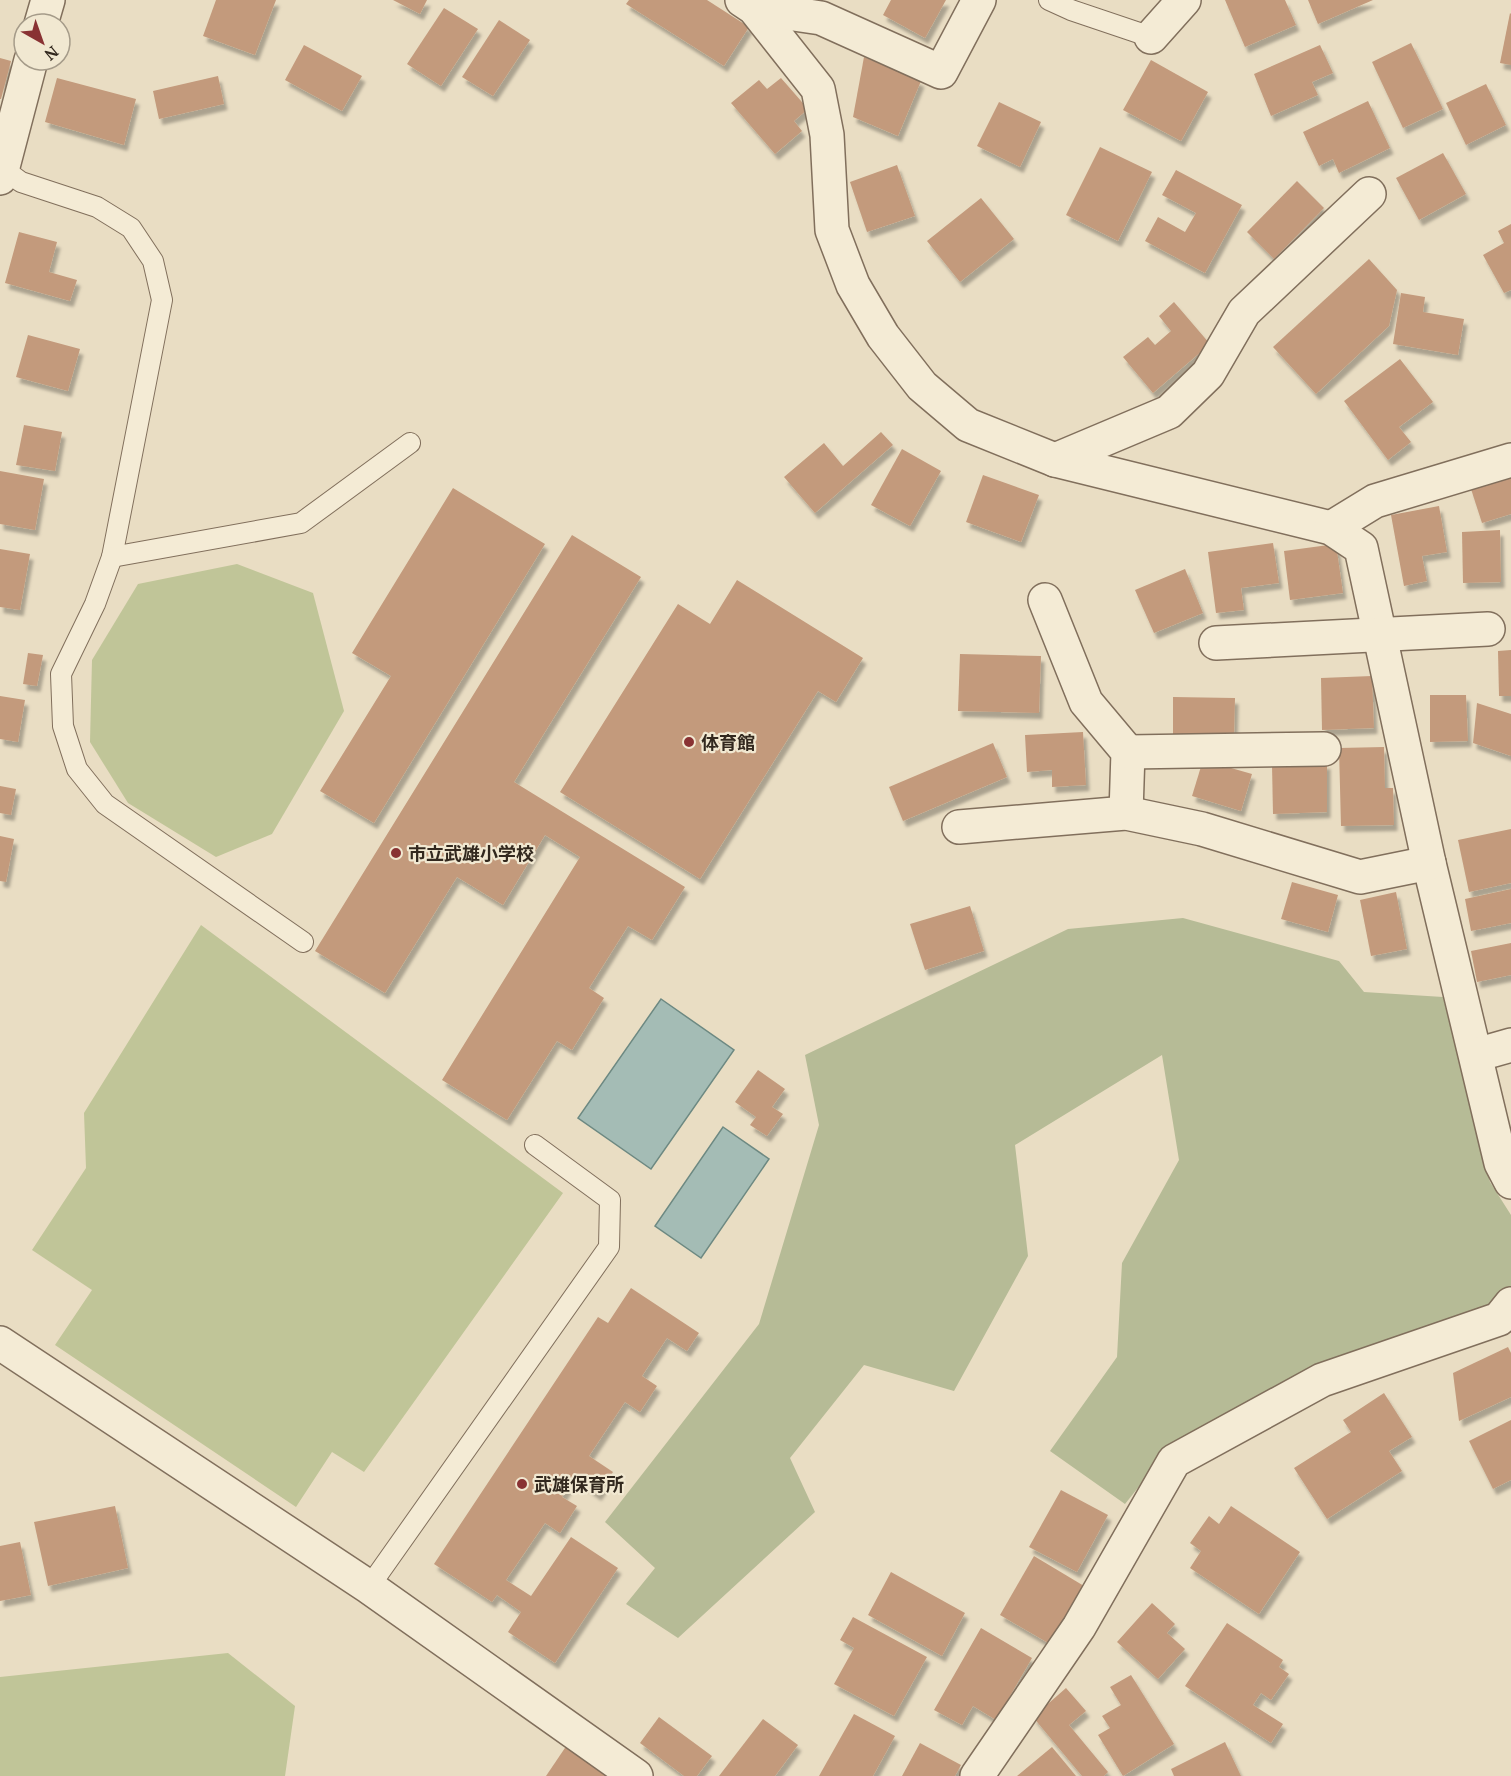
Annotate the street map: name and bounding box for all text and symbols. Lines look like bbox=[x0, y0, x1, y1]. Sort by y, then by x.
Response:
north arrow bbox=[12, 12, 72, 72]
text: N bbox=[40, 41, 63, 66]
place label: 体育館 bbox=[701, 730, 755, 754]
marker: 体育館 bbox=[682, 735, 696, 749]
place label: 市立武雄小学校 bbox=[408, 841, 534, 865]
marker: 市立武雄小学校 bbox=[389, 846, 403, 860]
place label: 武雄保育所 bbox=[534, 1472, 624, 1496]
marker: 武雄保育所 bbox=[515, 1477, 529, 1491]

